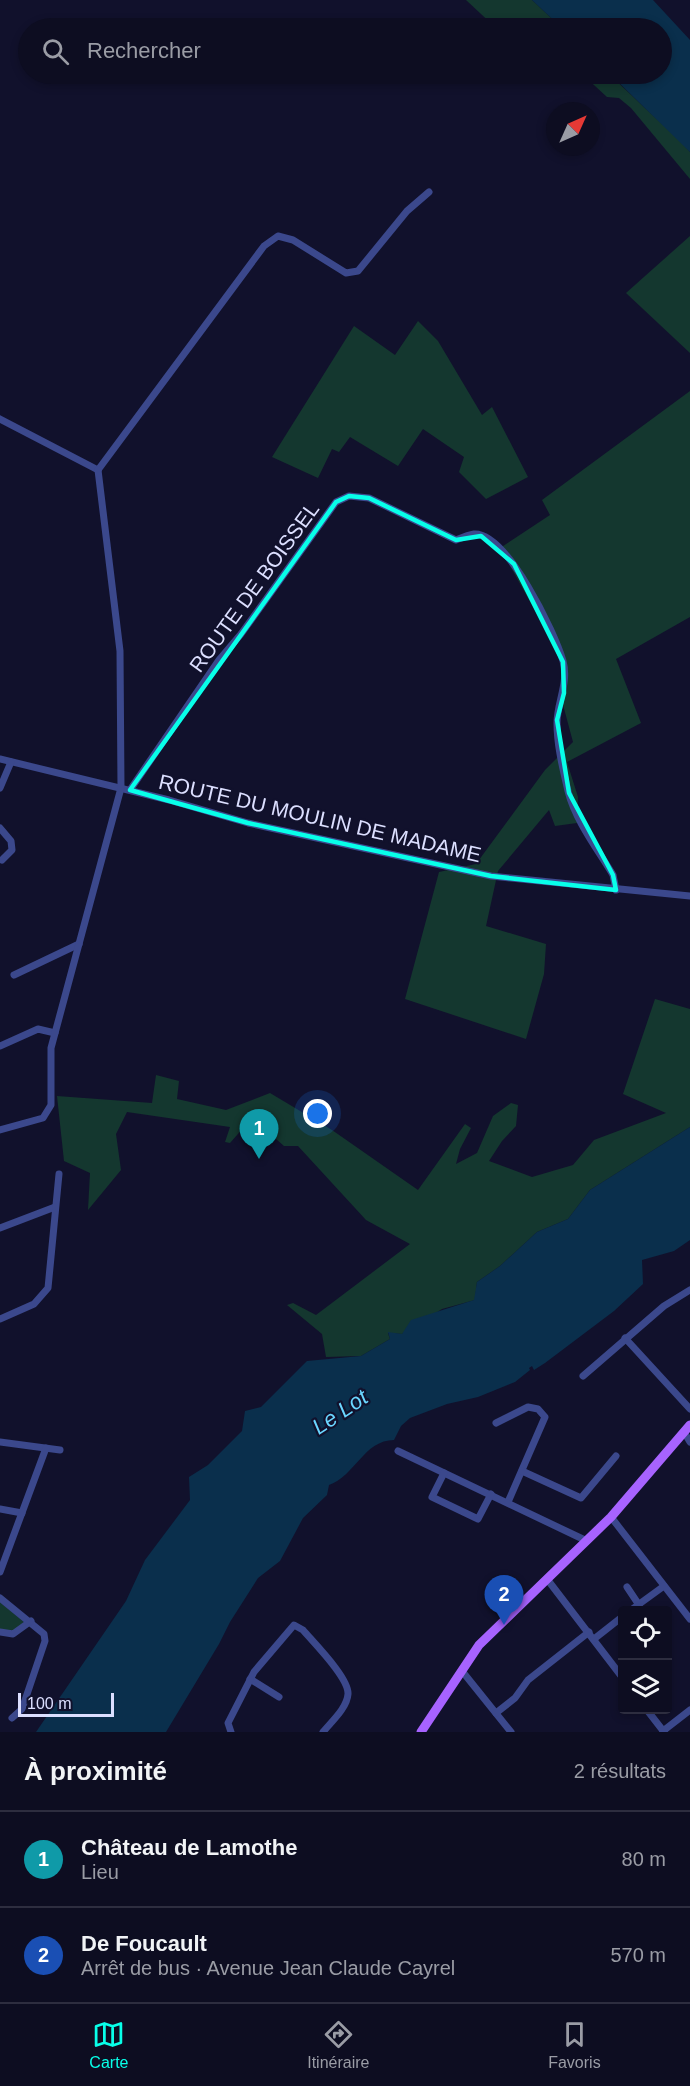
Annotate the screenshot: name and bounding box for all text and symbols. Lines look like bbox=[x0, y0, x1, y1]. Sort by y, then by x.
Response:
search box bbox=[18, 18, 672, 84]
icon: search bbox=[39, 35, 72, 68]
text: Rechercher bbox=[87, 38, 201, 63]
north arrow bbox=[546, 102, 600, 156]
street label: ROUTE DE BOISSEL bbox=[185, 498, 323, 676]
street label: ROUTE DU MOULIN DE MADAME bbox=[157, 770, 483, 866]
your location bbox=[303, 1099, 332, 1128]
pin: 1 bbox=[240, 1110, 278, 1159]
water label: Le Lot bbox=[308, 1384, 373, 1439]
pin: 2 bbox=[484, 1576, 524, 1625]
map controls bbox=[618, 1606, 672, 1714]
button: locate bbox=[618, 1606, 672, 1660]
button: layers bbox=[618, 1660, 672, 1714]
scale bar bbox=[18, 1690, 114, 1718]
text: 100 m bbox=[27, 1695, 71, 1712]
text: À proximité bbox=[24, 1756, 167, 1786]
text: 2 résultats bbox=[574, 1760, 666, 1782]
text: Château de Lamothe bbox=[81, 1835, 297, 1860]
text: 1 bbox=[38, 1848, 49, 1870]
text: 80 m bbox=[622, 1848, 666, 1870]
text: Lieu bbox=[81, 1861, 119, 1883]
text: De Foucault bbox=[81, 1931, 207, 1956]
text: 2 bbox=[38, 1944, 49, 1966]
text: 570 m bbox=[610, 1944, 666, 1966]
text: Arrêt de bus · Avenue Jean Claude Cayrel bbox=[81, 1957, 455, 1979]
tab: Carte bbox=[89, 2018, 128, 2072]
tab: Itinéraire bbox=[307, 2018, 369, 2072]
tab: Favoris bbox=[548, 2018, 601, 2072]

